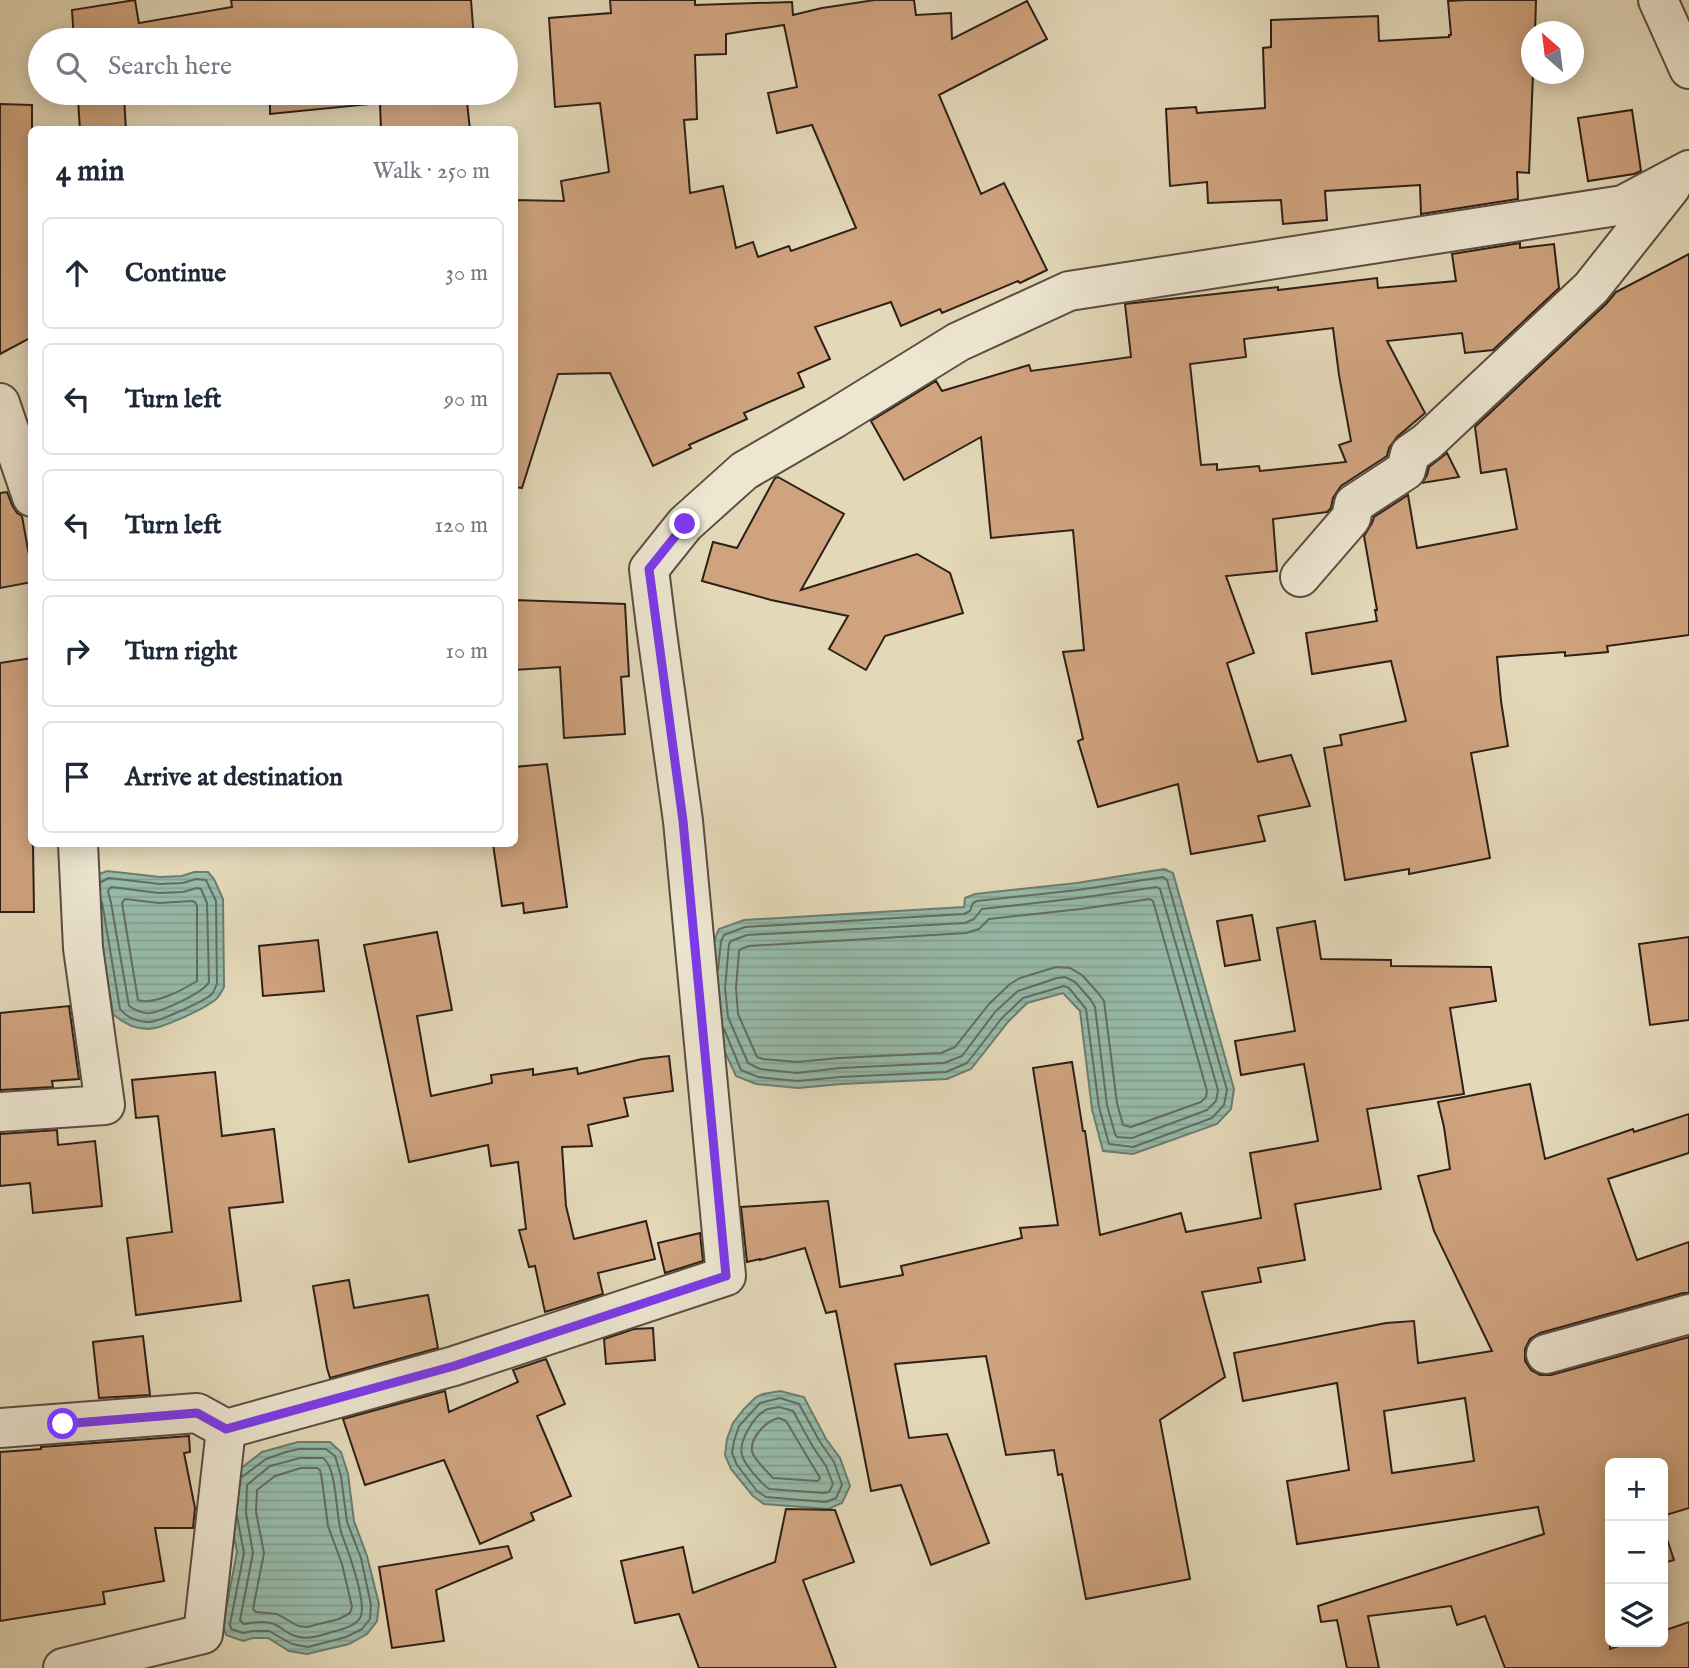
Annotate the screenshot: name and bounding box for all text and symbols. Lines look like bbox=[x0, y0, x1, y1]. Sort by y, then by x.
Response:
north arrow bbox=[1521, 21, 1584, 84]
search box bbox=[28, 28, 518, 105]
icon: search bbox=[52, 48, 90, 86]
text: Search here bbox=[108, 50, 232, 83]
text: 4 min bbox=[56, 153, 124, 191]
text: Walk · 250 m bbox=[373, 157, 490, 186]
icon: ahead bbox=[58, 254, 96, 292]
text: Continue bbox=[125, 257, 226, 290]
text: 30 m bbox=[445, 259, 488, 288]
icon: left bbox=[58, 380, 96, 418]
text: Turn left bbox=[125, 383, 222, 416]
text: 90 m bbox=[444, 385, 488, 414]
icon: left bbox=[58, 506, 96, 544]
route end bbox=[669, 508, 700, 539]
text: Turn left bbox=[125, 509, 222, 542]
text: 120 m bbox=[435, 511, 488, 540]
icon: right bbox=[58, 632, 96, 670]
text: Turn right bbox=[125, 635, 238, 668]
text: 10 m bbox=[445, 637, 488, 666]
icon: arrive bbox=[58, 758, 96, 796]
text: Arrive at destination bbox=[125, 761, 343, 794]
route start bbox=[47, 1408, 78, 1439]
map controls bbox=[1605, 1458, 1668, 1647]
button: + bbox=[1605, 1458, 1668, 1521]
button: − bbox=[1605, 1521, 1668, 1584]
button: layers bbox=[1605, 1584, 1668, 1647]

